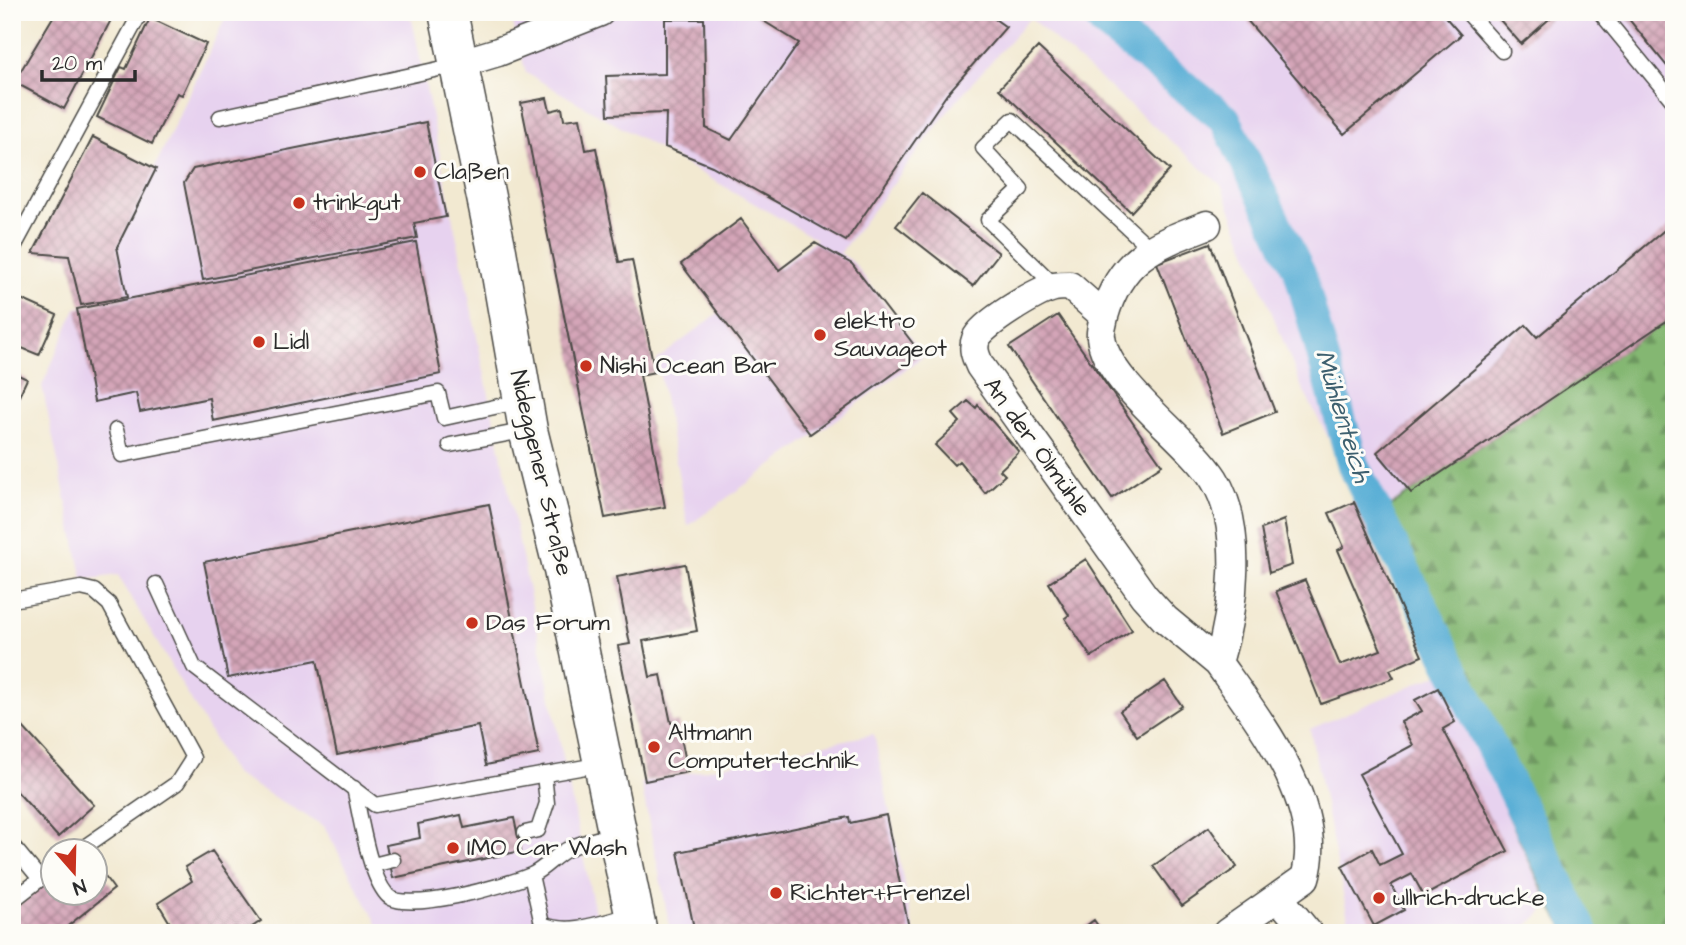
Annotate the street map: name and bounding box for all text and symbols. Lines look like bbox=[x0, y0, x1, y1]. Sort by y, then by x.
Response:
scale bar bbox=[42, 38, 135, 82]
text: 20 m bbox=[52, 49, 103, 78]
place label: Claßen bbox=[434, 155, 509, 189]
marker: Claßen bbox=[412, 164, 428, 180]
place label: trinkgut bbox=[313, 186, 401, 221]
marker: trinkgut bbox=[291, 195, 307, 211]
place label: elektro Sauvageot bbox=[834, 304, 947, 367]
place label: Lidl bbox=[273, 325, 309, 359]
marker: elektro Sauvageot bbox=[812, 327, 828, 343]
marker: Lidl bbox=[251, 334, 267, 350]
water label: Mühlenteich bbox=[1306, 345, 1381, 488]
place label: Nishi Ocean Bar bbox=[600, 349, 776, 383]
marker: Nishi Ocean Bar bbox=[578, 358, 594, 374]
street label: Nideggener Straße bbox=[500, 367, 581, 579]
street label: An der Ölmühle bbox=[975, 370, 1099, 524]
place label: Das Forum bbox=[486, 606, 610, 640]
marker: Das Forum bbox=[464, 615, 480, 631]
place label: Altmann Computertechnik bbox=[668, 716, 859, 778]
marker: Altmann Computertechnik bbox=[646, 739, 662, 755]
place label: IMO Car Wash bbox=[467, 831, 627, 865]
north arrow bbox=[38, 836, 108, 906]
marker: IMO Car Wash bbox=[445, 840, 461, 856]
text: N bbox=[69, 872, 90, 901]
place label: Richter+Frenzel bbox=[790, 876, 970, 910]
place label: ullrich-drucke bbox=[1393, 881, 1545, 915]
marker: Richter+Frenzel bbox=[768, 885, 784, 901]
marker: ullrich-drucke bbox=[1371, 890, 1387, 906]

